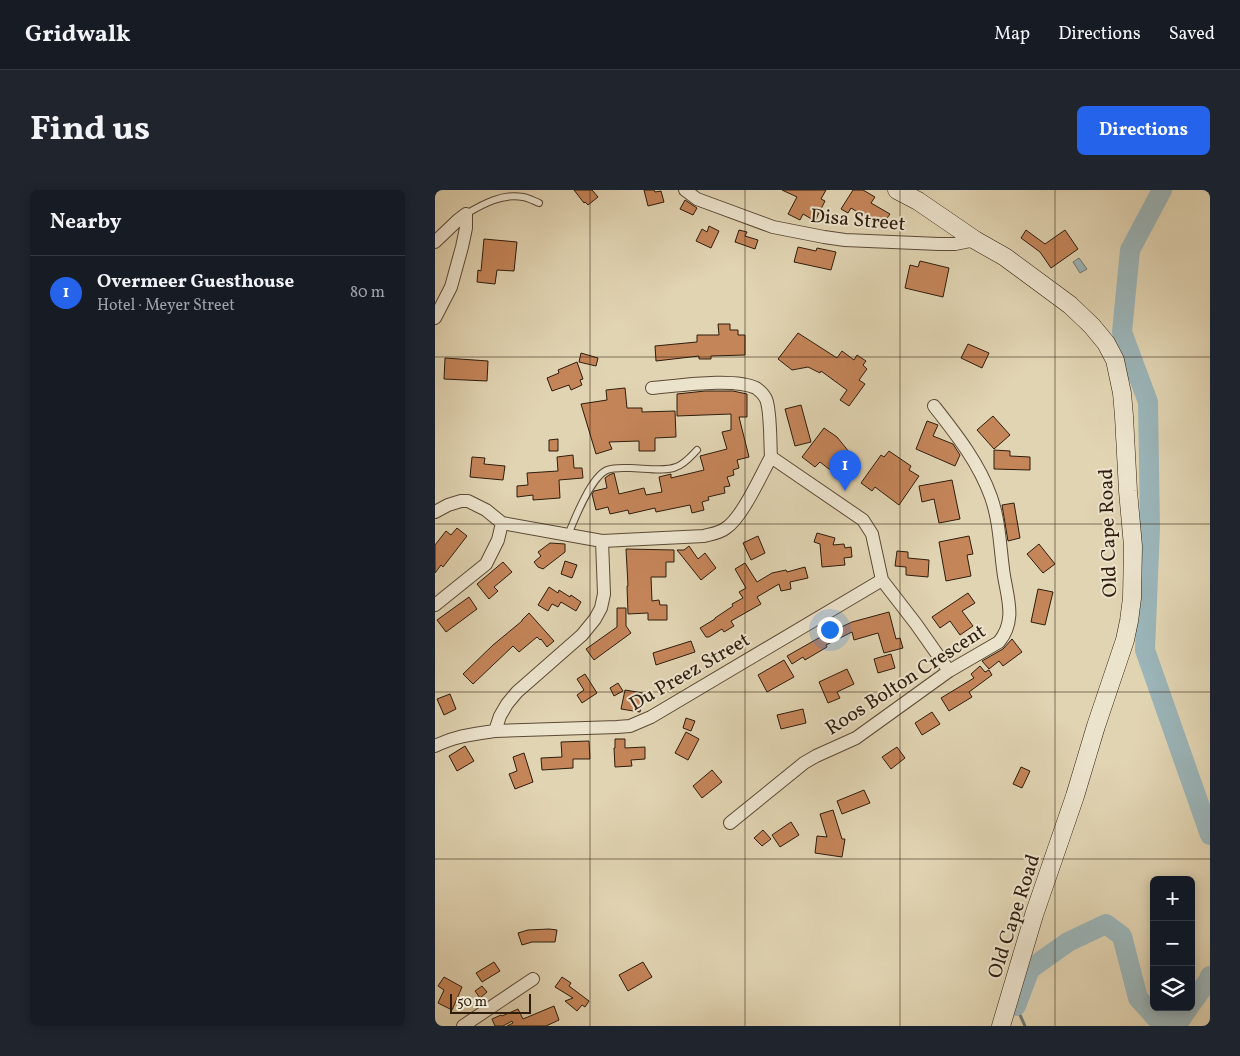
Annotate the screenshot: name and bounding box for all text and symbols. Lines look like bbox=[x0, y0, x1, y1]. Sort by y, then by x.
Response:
text: Gridwalk bbox=[25, 18, 131, 52]
text: Map bbox=[994, 22, 1030, 47]
text: Directions bbox=[1058, 22, 1141, 47]
text: Saved bbox=[1169, 22, 1215, 47]
text: Find us bbox=[30, 106, 150, 154]
button: Directions bbox=[1077, 106, 1210, 155]
street label: Disa Street bbox=[809, 203, 907, 239]
text: Nearby bbox=[50, 208, 121, 237]
text: Overmeer Guesthouse bbox=[97, 269, 294, 295]
text: 1 bbox=[63, 282, 69, 304]
text: 80 m bbox=[350, 282, 385, 304]
text: Hotel · Meyer Street bbox=[97, 295, 235, 317]
pin: 1 bbox=[829, 450, 861, 491]
street label: Old Cape Road bbox=[1093, 468, 1125, 598]
your location bbox=[817, 617, 843, 643]
street label: Roos Bolton Crescent bbox=[820, 618, 992, 743]
street label: Du Preez Street bbox=[624, 627, 756, 719]
street label: Old Cape Road bbox=[982, 851, 1048, 982]
map controls bbox=[1150, 876, 1195, 1011]
button: + bbox=[1150, 876, 1195, 921]
button: − bbox=[1150, 921, 1195, 966]
button: layers bbox=[1150, 966, 1195, 1011]
scale bar bbox=[450, 991, 531, 1014]
text: 50 m bbox=[457, 993, 487, 1012]

